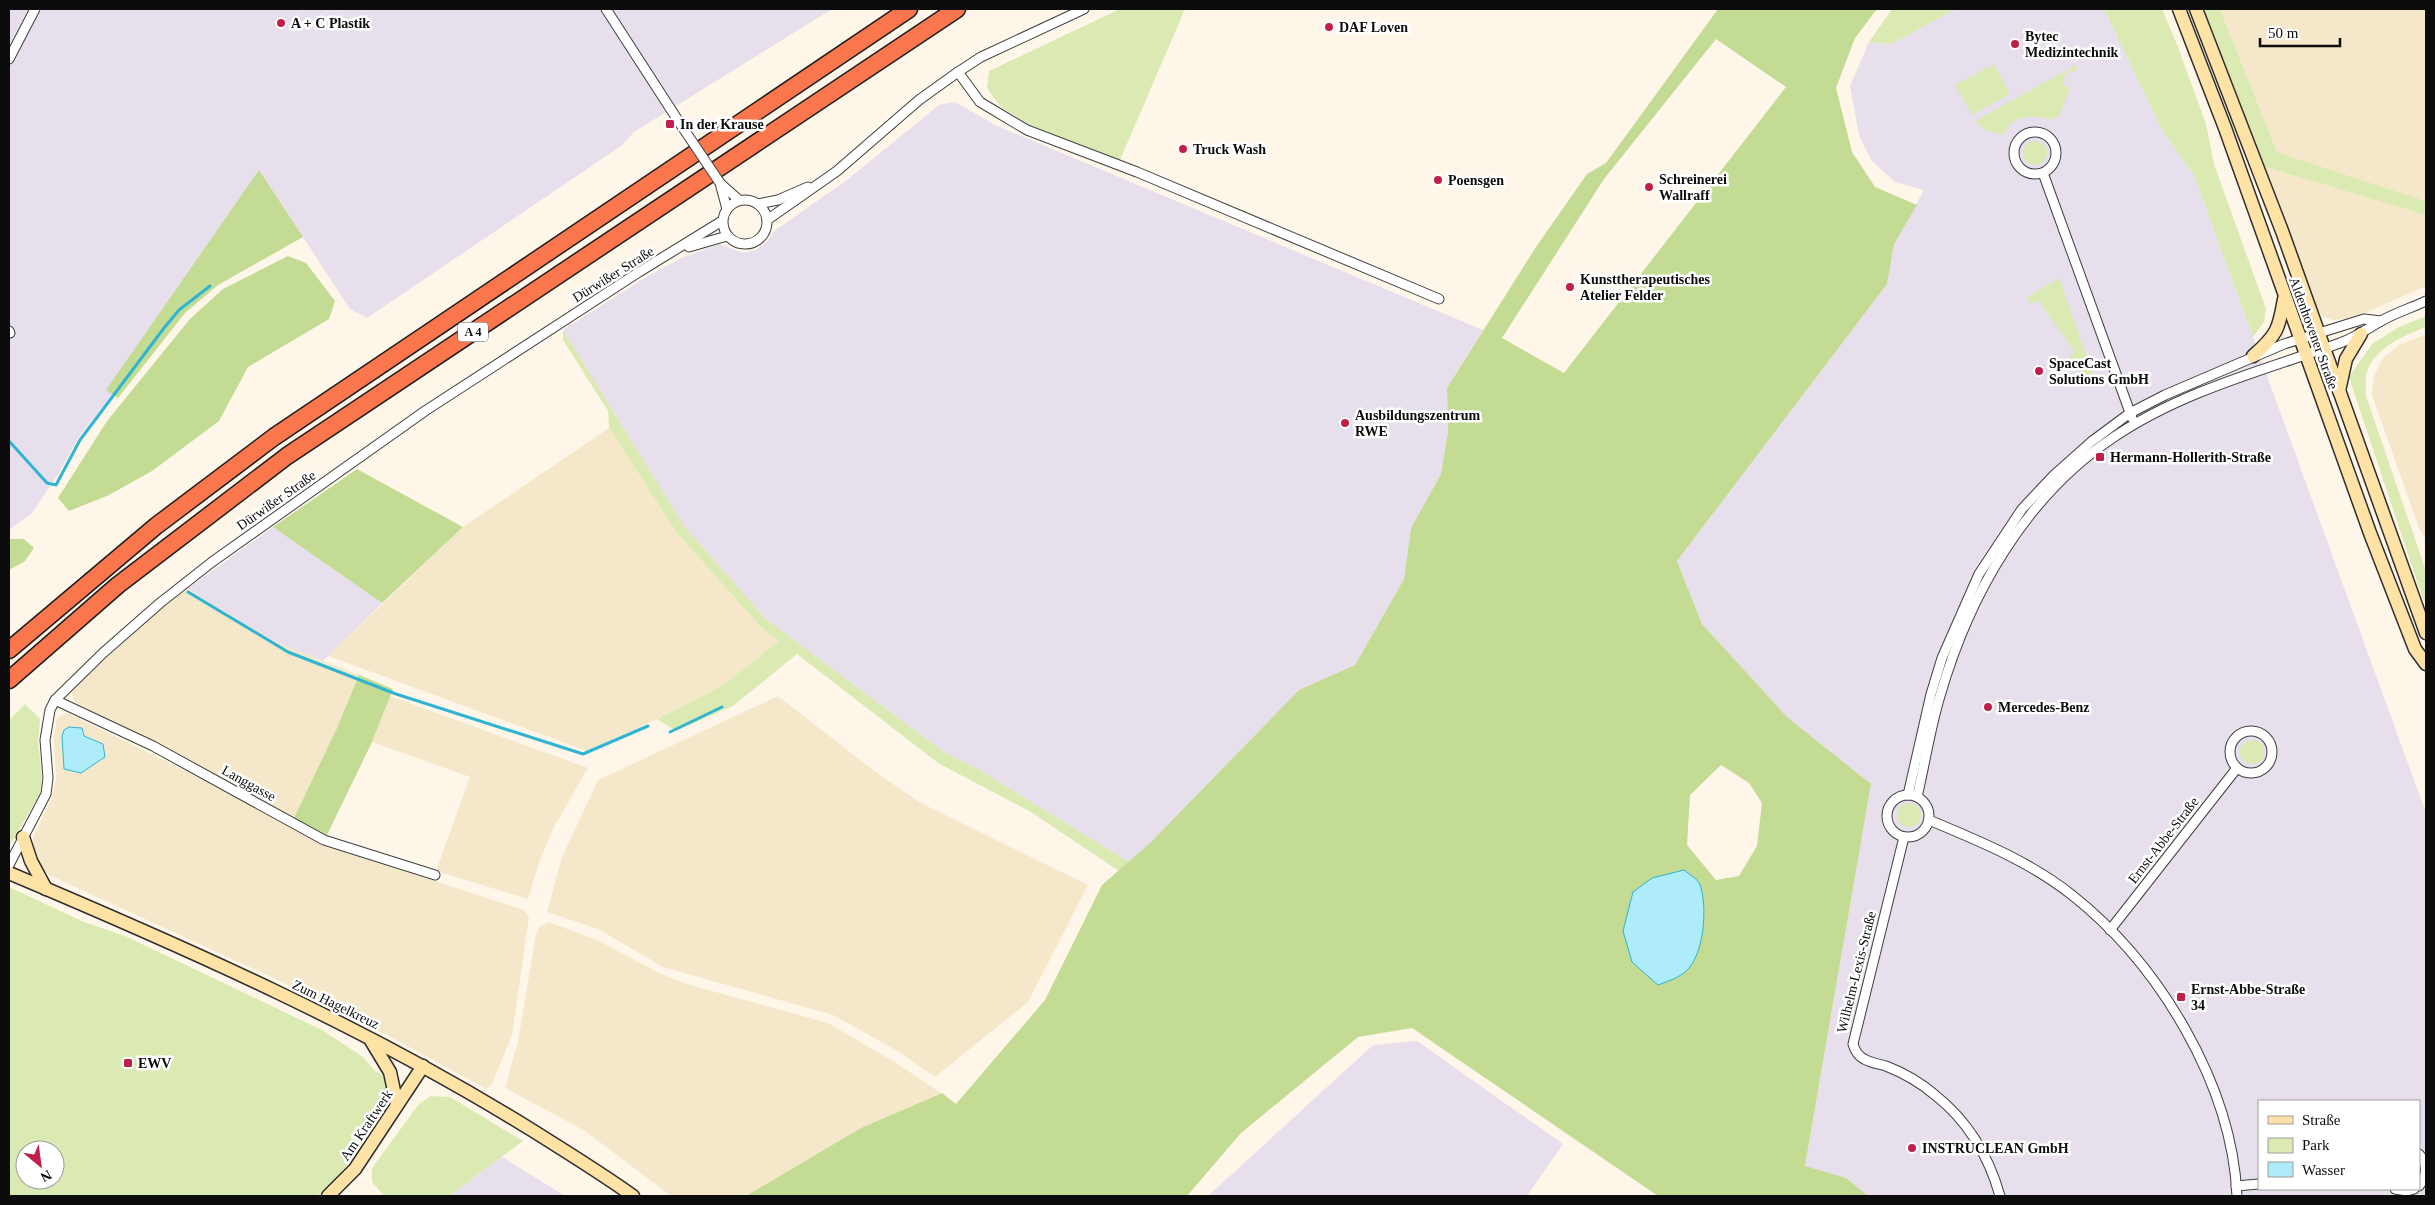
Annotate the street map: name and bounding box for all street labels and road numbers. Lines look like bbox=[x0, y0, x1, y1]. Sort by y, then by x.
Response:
street label: Dürwißer Straße bbox=[570, 243, 657, 305]
street label: Aldenhovener Straße bbox=[2286, 275, 2341, 391]
road number: A 4 bbox=[458, 322, 488, 342]
street label: Dürwißer Straße bbox=[234, 468, 319, 533]
street label: Langgasse bbox=[219, 763, 278, 804]
street label: Ernst-Abbe-Straße bbox=[2125, 794, 2202, 886]
street label: Wilhelm-Lexis-Straße bbox=[1834, 910, 1879, 1034]
street label: Zum Hagelkreuz bbox=[290, 977, 382, 1032]
street label: Am Kraftwerk bbox=[337, 1087, 396, 1163]

